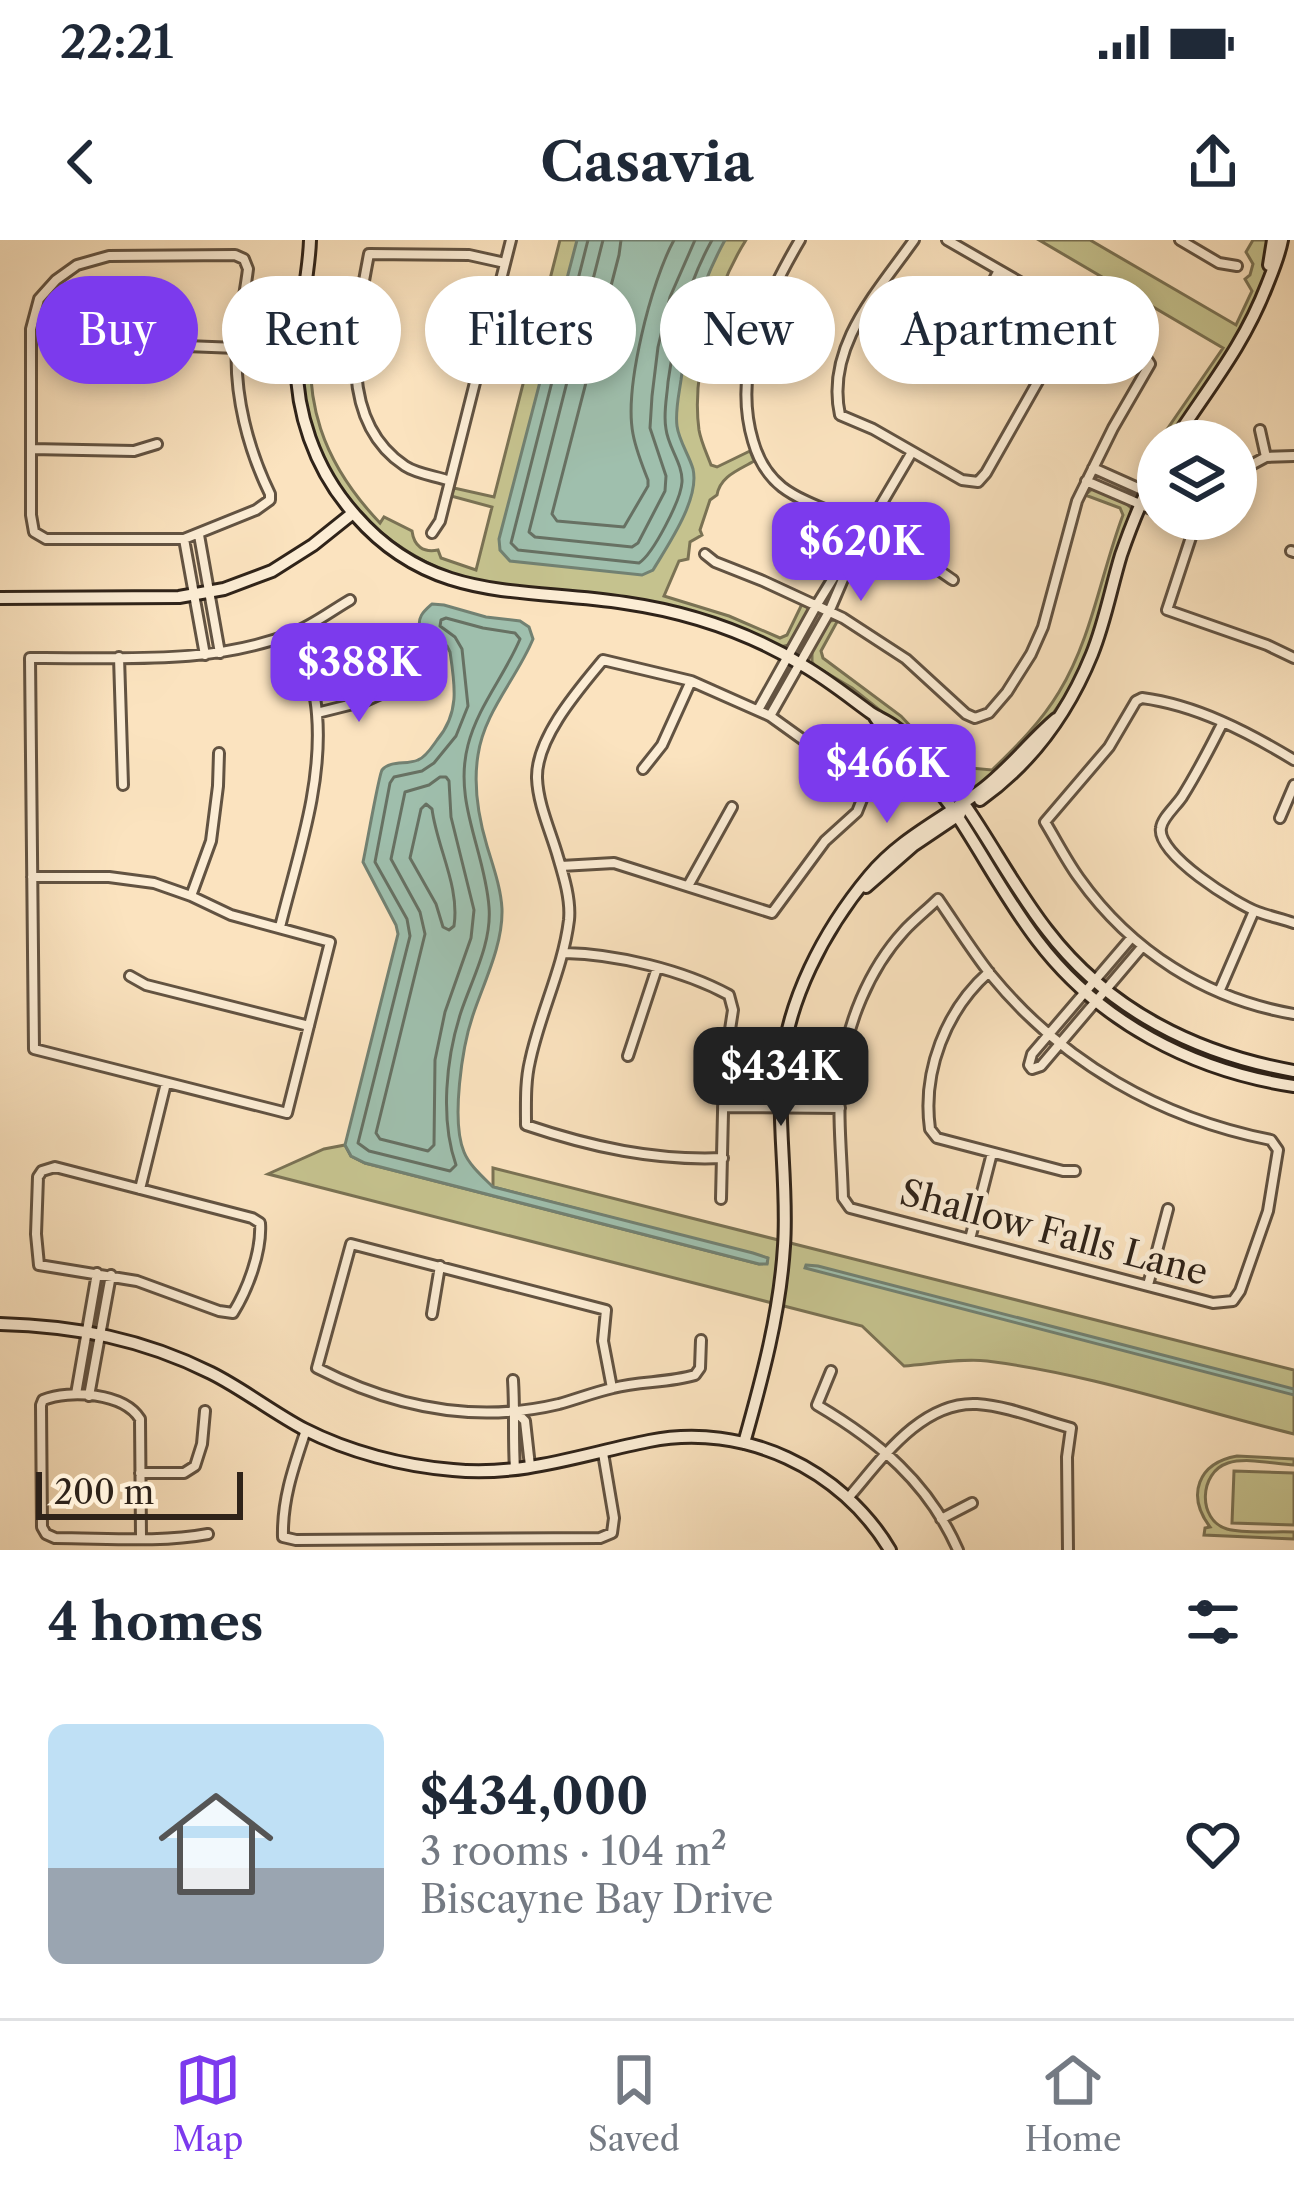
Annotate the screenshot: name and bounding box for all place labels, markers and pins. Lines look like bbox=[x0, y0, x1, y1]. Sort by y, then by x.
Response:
pin: $620K bbox=[777, 502, 945, 604]
pin: $388K bbox=[275, 623, 443, 725]
pin: $466K bbox=[803, 724, 971, 826]
pin: $434K bbox=[697, 1027, 865, 1129]

